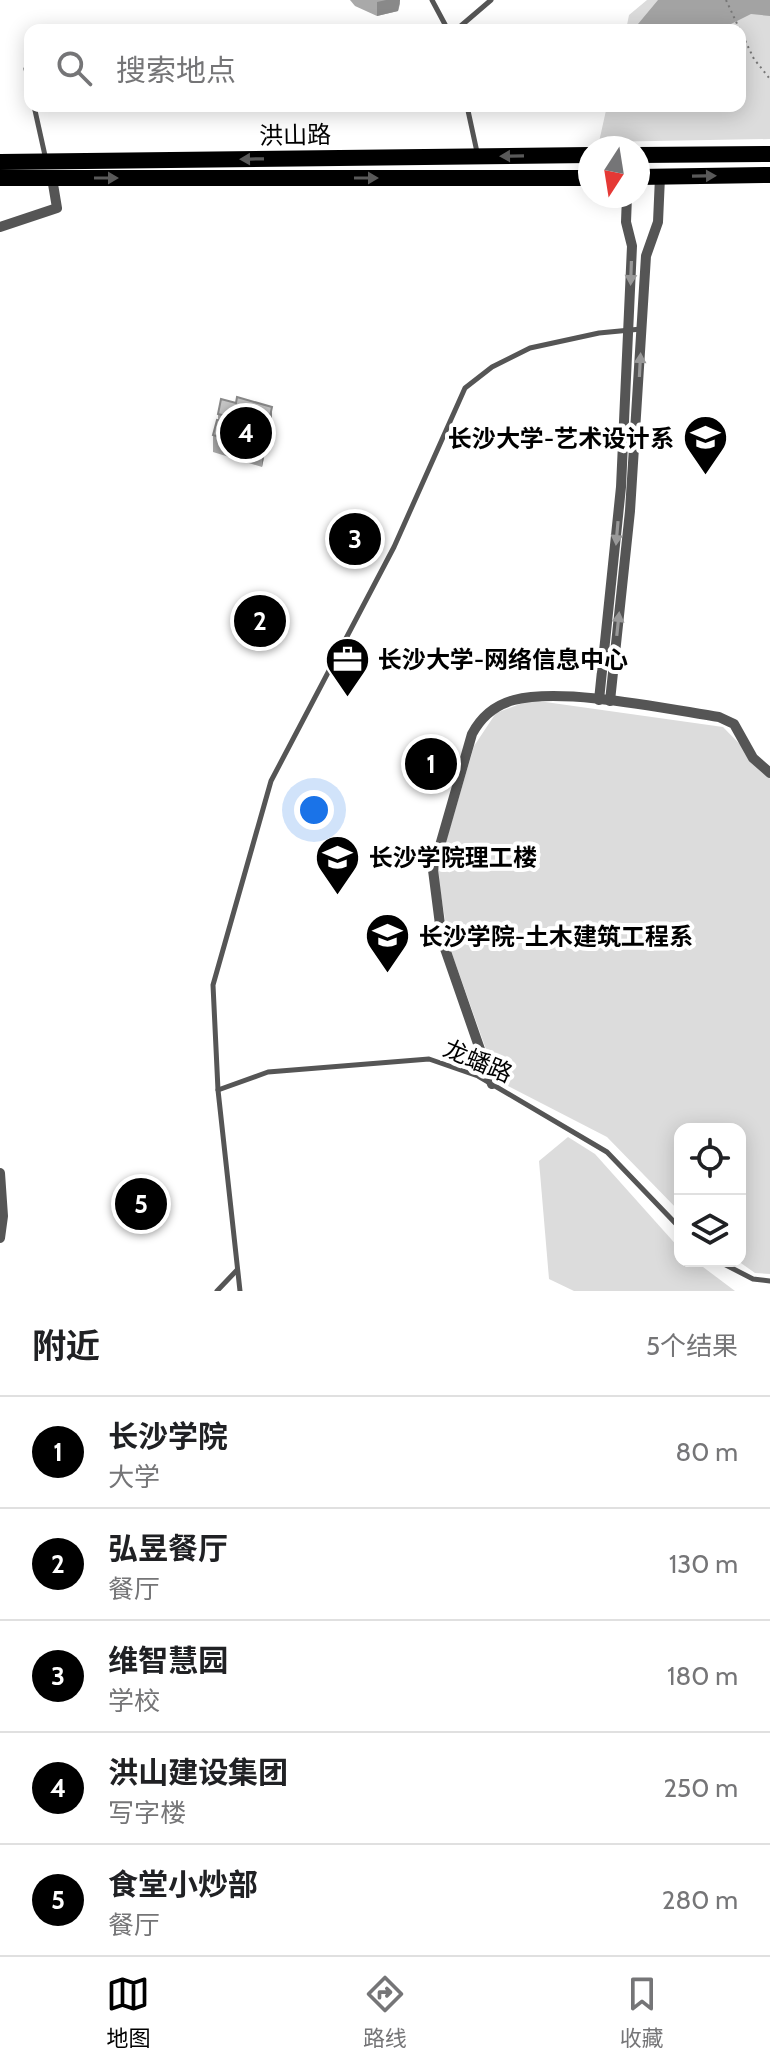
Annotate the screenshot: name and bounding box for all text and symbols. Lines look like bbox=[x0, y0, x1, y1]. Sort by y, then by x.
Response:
search box bbox=[24, 24, 746, 112]
icon: search bbox=[52, 46, 96, 90]
text: 搜索地点 bbox=[116, 52, 236, 89]
street label: 洪山路 bbox=[259, 120, 331, 150]
north arrow bbox=[578, 136, 650, 208]
one-way arrow bbox=[499, 150, 524, 163]
one-way arrow bbox=[239, 153, 264, 166]
one-way arrow bbox=[692, 170, 717, 183]
one-way arrow bbox=[94, 172, 119, 184]
one-way arrow bbox=[354, 172, 379, 184]
one-way arrow bbox=[624, 261, 637, 286]
one-way arrow bbox=[634, 352, 647, 377]
pin: 4 bbox=[220, 403, 272, 463]
school or university icon: 长沙大学-艺术设计系 bbox=[681, 414, 729, 477]
place label: 长沙大学-艺术设计系 bbox=[448, 424, 674, 453]
pin: 3 bbox=[329, 509, 381, 569]
one-way arrow bbox=[610, 521, 623, 546]
pin: 2 bbox=[234, 591, 286, 651]
one-way arrow bbox=[612, 611, 625, 636]
office icon: 长沙大学-网络信息中心 bbox=[323, 635, 371, 698]
place label: 长沙大学-网络信息中心 bbox=[378, 645, 628, 674]
pin: 1 bbox=[405, 734, 457, 794]
your location bbox=[294, 790, 334, 830]
school or university icon: 长沙学院理工楼 bbox=[314, 833, 362, 896]
place label: 长沙学院理工楼 bbox=[369, 843, 537, 872]
school or university icon: 长沙学院-土木建筑工程系 bbox=[364, 912, 412, 975]
place label: 长沙学院-土木建筑工程系 bbox=[419, 922, 693, 951]
street label: 龙蟠路 bbox=[439, 1034, 517, 1088]
map controls bbox=[674, 1123, 746, 1267]
button: locate bbox=[674, 1123, 746, 1195]
pin: 5 bbox=[115, 1174, 167, 1234]
button: layers bbox=[674, 1195, 746, 1267]
text: 附近 bbox=[32, 1325, 100, 1367]
text: 5个结果 bbox=[646, 1330, 738, 1362]
text: 长沙学院 bbox=[108, 1418, 228, 1455]
text: 1 bbox=[53, 1436, 63, 1468]
text: 80 m bbox=[675, 1436, 738, 1468]
text: 大学 bbox=[108, 1461, 160, 1493]
text: 弘昱餐厅 bbox=[108, 1530, 228, 1567]
text: 2 bbox=[51, 1548, 65, 1580]
text: 130 m bbox=[669, 1548, 738, 1580]
text: 餐厅 bbox=[108, 1573, 160, 1605]
text: 维智慧园 bbox=[108, 1642, 228, 1679]
text: 3 bbox=[51, 1660, 65, 1692]
text: 180 m bbox=[667, 1660, 738, 1692]
text: 学校 bbox=[108, 1685, 160, 1717]
text: 洪山建设集团 bbox=[108, 1754, 288, 1791]
text: 4 bbox=[50, 1772, 66, 1804]
text: 250 m bbox=[664, 1772, 738, 1804]
text: 写字楼 bbox=[108, 1797, 186, 1829]
text: 食堂小炒部 bbox=[108, 1866, 258, 1903]
text: 5 bbox=[51, 1884, 65, 1916]
text: 280 m bbox=[662, 1884, 738, 1916]
text: 餐厅 bbox=[108, 1909, 160, 1941]
tab: 地图 bbox=[106, 1972, 150, 2052]
tab: 路线 bbox=[363, 1972, 407, 2052]
tab: 收藏 bbox=[620, 1972, 664, 2052]

